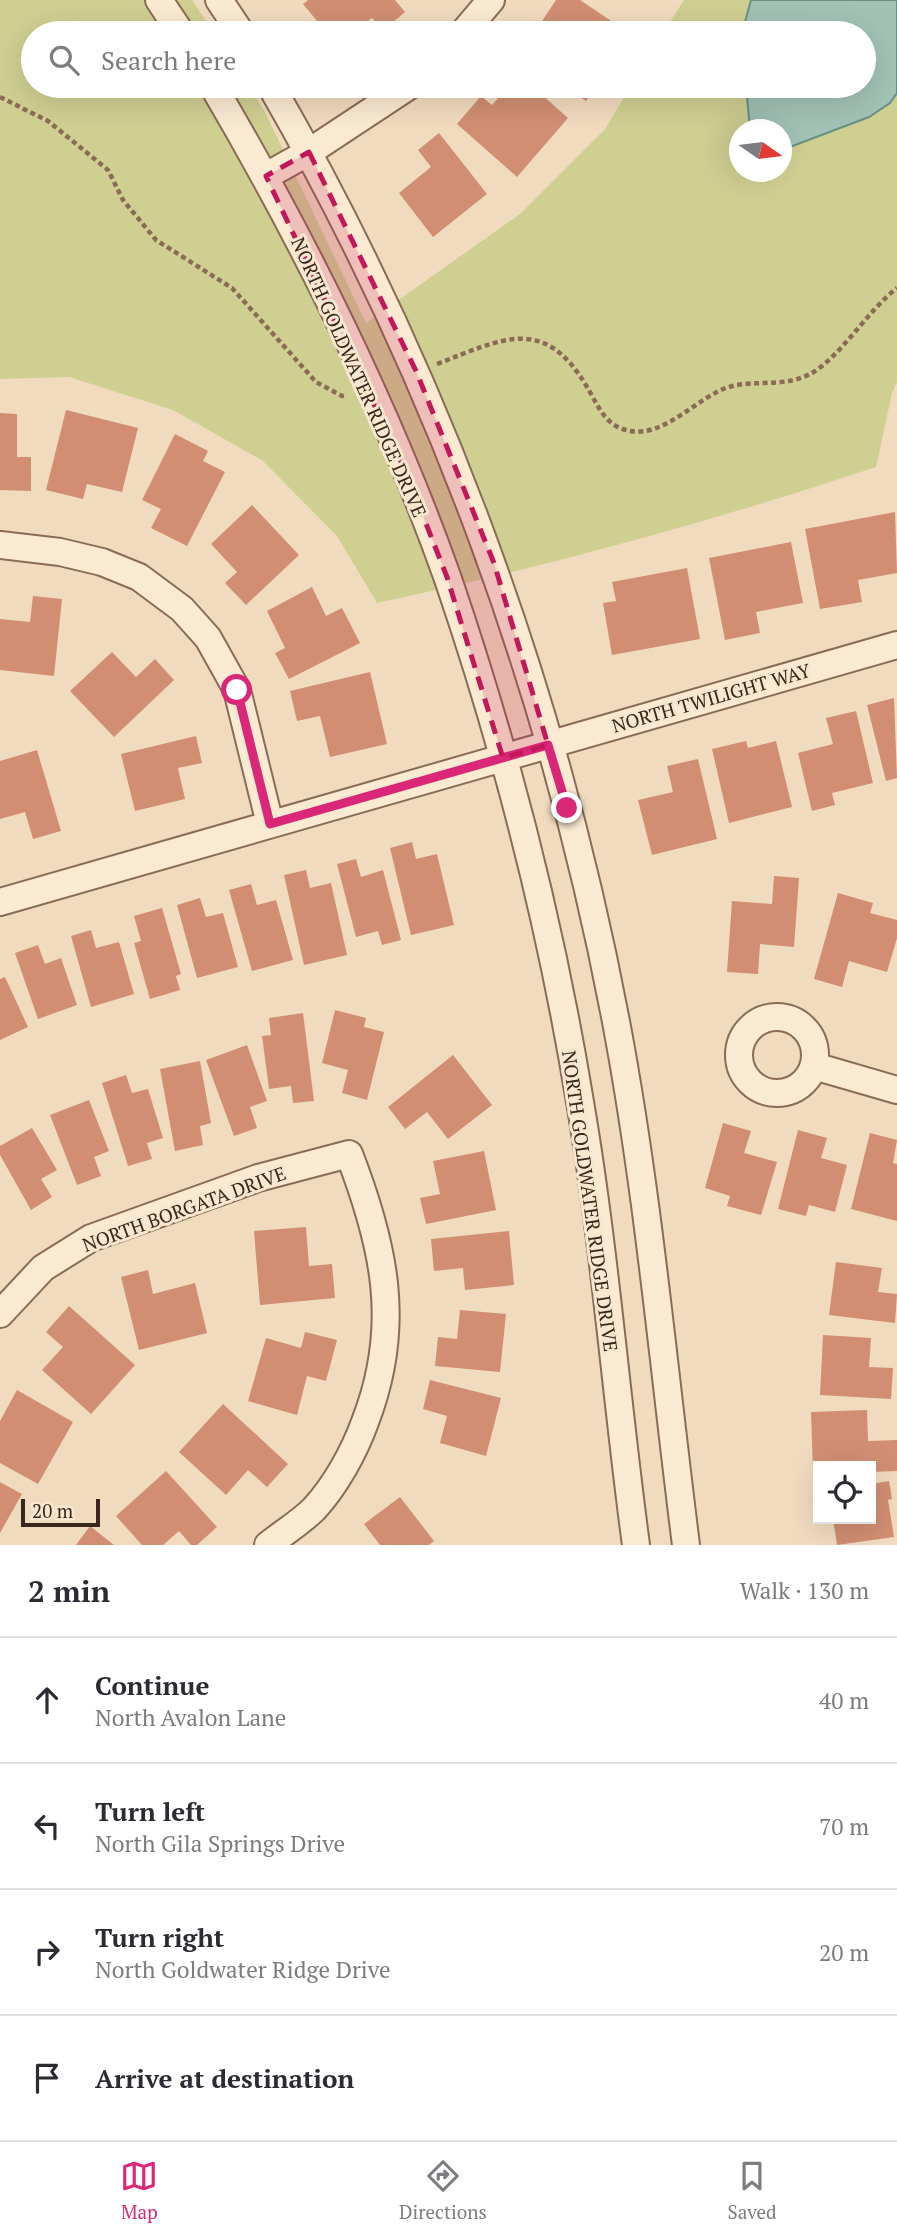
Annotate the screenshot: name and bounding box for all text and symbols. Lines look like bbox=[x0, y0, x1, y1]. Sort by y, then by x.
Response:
search box bbox=[21, 21, 876, 98]
icon: search bbox=[45, 41, 83, 79]
text: Search here bbox=[101, 43, 236, 77]
north arrow bbox=[729, 119, 792, 182]
street label: NORTH GOLDWATER RIDGE DRIVE bbox=[286, 233, 433, 521]
street label: NORTH TWILIGHT WAY bbox=[609, 657, 814, 738]
route start bbox=[221, 674, 252, 705]
route end bbox=[551, 792, 582, 823]
street label: NORTH GOLDWATER RIDGE DRIVE bbox=[557, 1049, 624, 1353]
street label: NORTH BORGATA DRIVE bbox=[79, 1160, 289, 1257]
map controls bbox=[813, 1461, 876, 1524]
button: locate bbox=[813, 1461, 876, 1524]
scale bar bbox=[21, 1496, 100, 1528]
text: 20 m bbox=[32, 1498, 73, 1523]
text: 2 min bbox=[28, 1571, 110, 1611]
text: Walk · 130 m bbox=[740, 1575, 869, 1606]
text: Continue bbox=[95, 1668, 209, 1702]
icon: ahead bbox=[28, 1681, 66, 1719]
text: 40 m bbox=[819, 1685, 869, 1716]
text: North Avalon Lane bbox=[95, 1702, 286, 1733]
text: Turn left bbox=[95, 1794, 205, 1828]
icon: left bbox=[28, 1807, 66, 1845]
text: 70 m bbox=[819, 1811, 869, 1842]
text: North Gila Springs Drive bbox=[95, 1828, 345, 1859]
text: Turn right bbox=[95, 1920, 224, 1954]
icon: right bbox=[28, 1933, 66, 1971]
text: 20 m bbox=[819, 1937, 869, 1968]
text: North Goldwater Ridge Drive bbox=[95, 1954, 391, 1985]
icon: arrive bbox=[28, 2059, 66, 2097]
text: Arrive at destination bbox=[95, 2061, 354, 2095]
tab: Map bbox=[120, 2157, 158, 2224]
tab: Directions bbox=[399, 2157, 487, 2224]
tab: Saved bbox=[727, 2157, 777, 2224]

